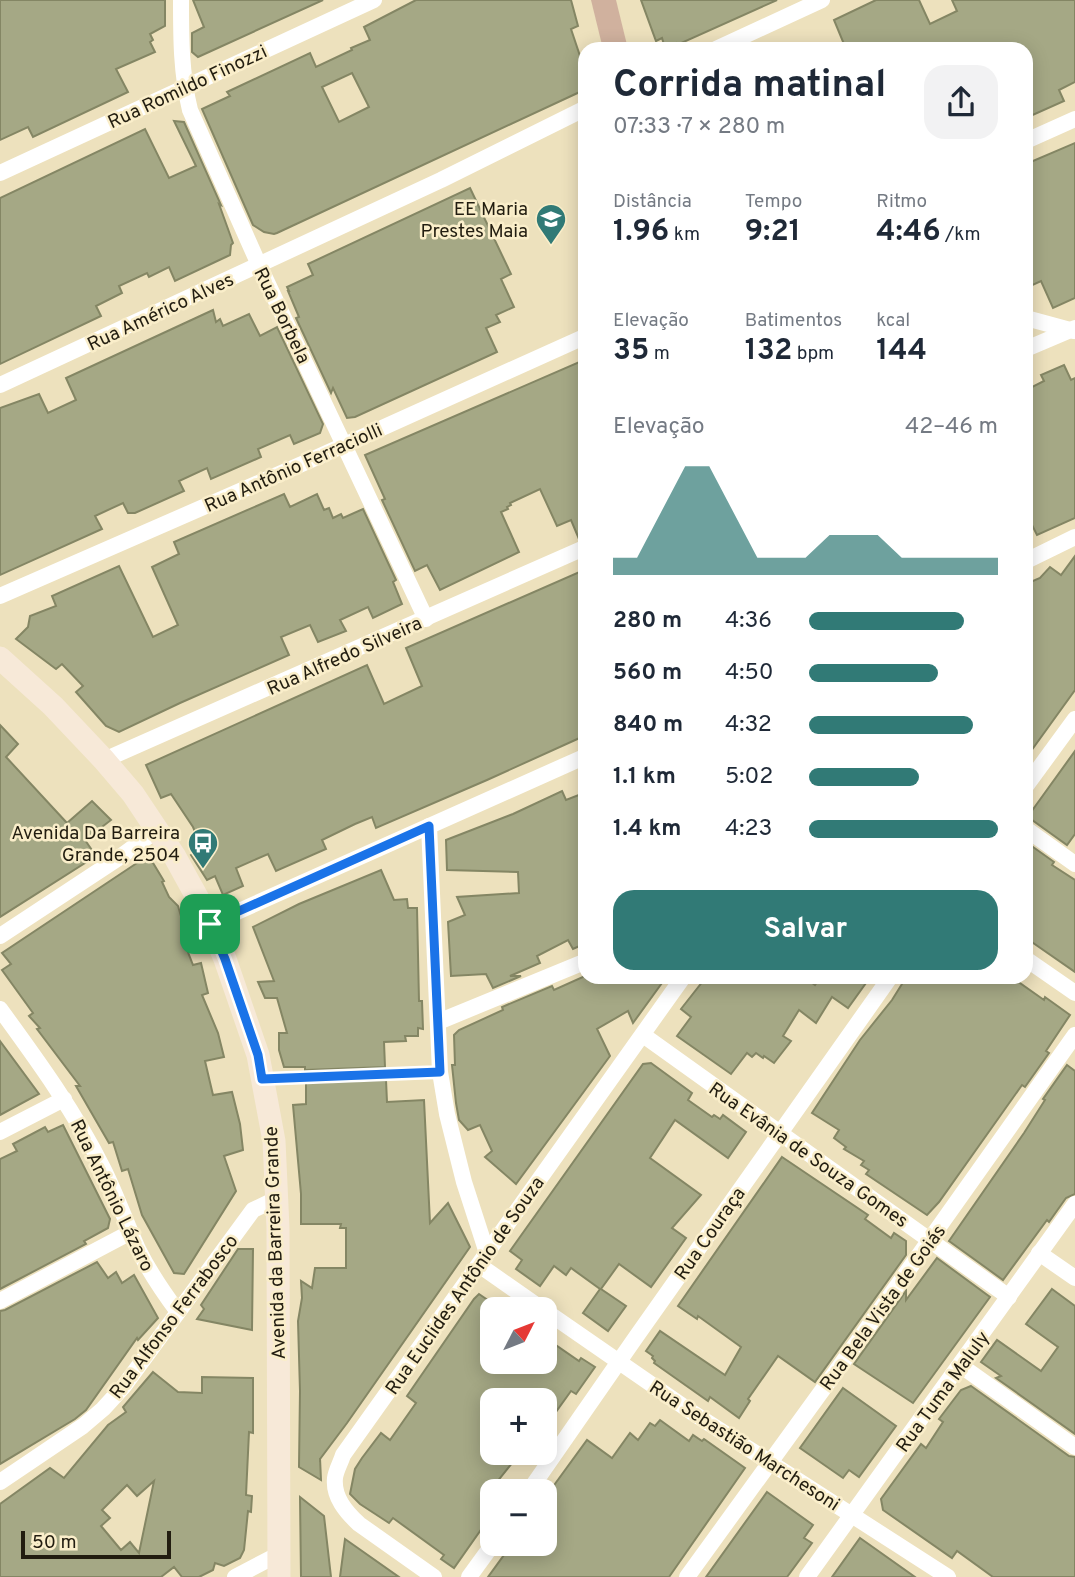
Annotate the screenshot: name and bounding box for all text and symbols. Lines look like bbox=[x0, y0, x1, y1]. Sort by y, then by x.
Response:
street label: Rua Romildo Finozzi bbox=[104, 40, 271, 135]
text: Corrida matinal bbox=[613, 62, 886, 111]
button: share bbox=[924, 65, 998, 139]
text: 07:33 · 7 × 280 m bbox=[613, 113, 785, 142]
text: Distância bbox=[613, 190, 692, 214]
text: Tempo bbox=[745, 190, 802, 214]
text: Ritmo bbox=[876, 190, 927, 214]
place label: EE Maria Prestes Maia bbox=[420, 198, 528, 244]
school or university icon: EE Maria Prestes Maia bbox=[534, 202, 568, 246]
text: 1.96 bbox=[613, 214, 669, 251]
text: 9:21 bbox=[745, 214, 801, 251]
text: 4:46 bbox=[876, 214, 941, 251]
text: km bbox=[669, 223, 700, 247]
text: /km bbox=[941, 223, 981, 247]
street label: Rua Borbela bbox=[248, 264, 315, 368]
street label: Rua Américo Alves bbox=[84, 268, 238, 357]
text: Elevação bbox=[613, 309, 689, 333]
text: Batimentos bbox=[745, 309, 842, 333]
text: kcal bbox=[876, 309, 910, 333]
text: 35 bbox=[613, 333, 649, 370]
text: 132 bbox=[745, 333, 792, 370]
text: 144 bbox=[876, 333, 927, 370]
text: m bbox=[649, 342, 670, 366]
text: bpm bbox=[792, 342, 834, 366]
text: Elevação bbox=[613, 413, 705, 442]
text: 42–46 m bbox=[905, 413, 998, 442]
street label: Rua Antônio Ferraciolli bbox=[201, 419, 387, 519]
text: 280 m bbox=[613, 607, 682, 636]
text: 4:36 bbox=[725, 607, 772, 636]
street label: Rua Alfredo Silveira bbox=[264, 612, 426, 702]
text: 560 m bbox=[613, 659, 682, 688]
text: 4:50 bbox=[725, 659, 773, 688]
text: 840 m bbox=[613, 711, 683, 740]
text: 4:32 bbox=[725, 711, 772, 740]
text: 1.1 km bbox=[613, 763, 676, 792]
text: 5:02 bbox=[725, 763, 773, 792]
text: 1.4 km bbox=[613, 815, 681, 844]
text: 4:23 bbox=[725, 815, 772, 844]
place label: Avenida Da Barreira Grande, 2504 bbox=[11, 822, 180, 868]
bus stop icon: Avenida Da Barreira Grande, 2504 bbox=[186, 826, 220, 870]
button: Salvar bbox=[613, 890, 998, 970]
pin bbox=[180, 894, 240, 954]
icon: arrive bbox=[191, 905, 229, 943]
street label: Rua Evânia de Souza Gomes bbox=[703, 1078, 912, 1234]
street label: Rua Antônio Lázaro bbox=[64, 1116, 158, 1276]
street label: Avenida da Barreira Grande bbox=[260, 1126, 292, 1360]
street label: Rua Euclides Antônio de Souza bbox=[381, 1172, 550, 1400]
street label: Rua Couraça bbox=[670, 1183, 751, 1285]
street label: Rua Bela Vista de Goiás bbox=[815, 1220, 952, 1396]
street label: Rua Alfonso Ferrabosco bbox=[105, 1230, 244, 1404]
north arrow bbox=[480, 1297, 556, 1374]
map controls bbox=[480, 1297, 557, 1556]
street label: Rua Tuma Maluly bbox=[892, 1327, 996, 1458]
street label: Rua Sebastião Marchesoni bbox=[644, 1376, 844, 1517]
button: + bbox=[480, 1388, 557, 1465]
button: − bbox=[480, 1479, 557, 1556]
scale bar bbox=[21, 1528, 172, 1560]
text: 50 m bbox=[32, 1531, 77, 1555]

